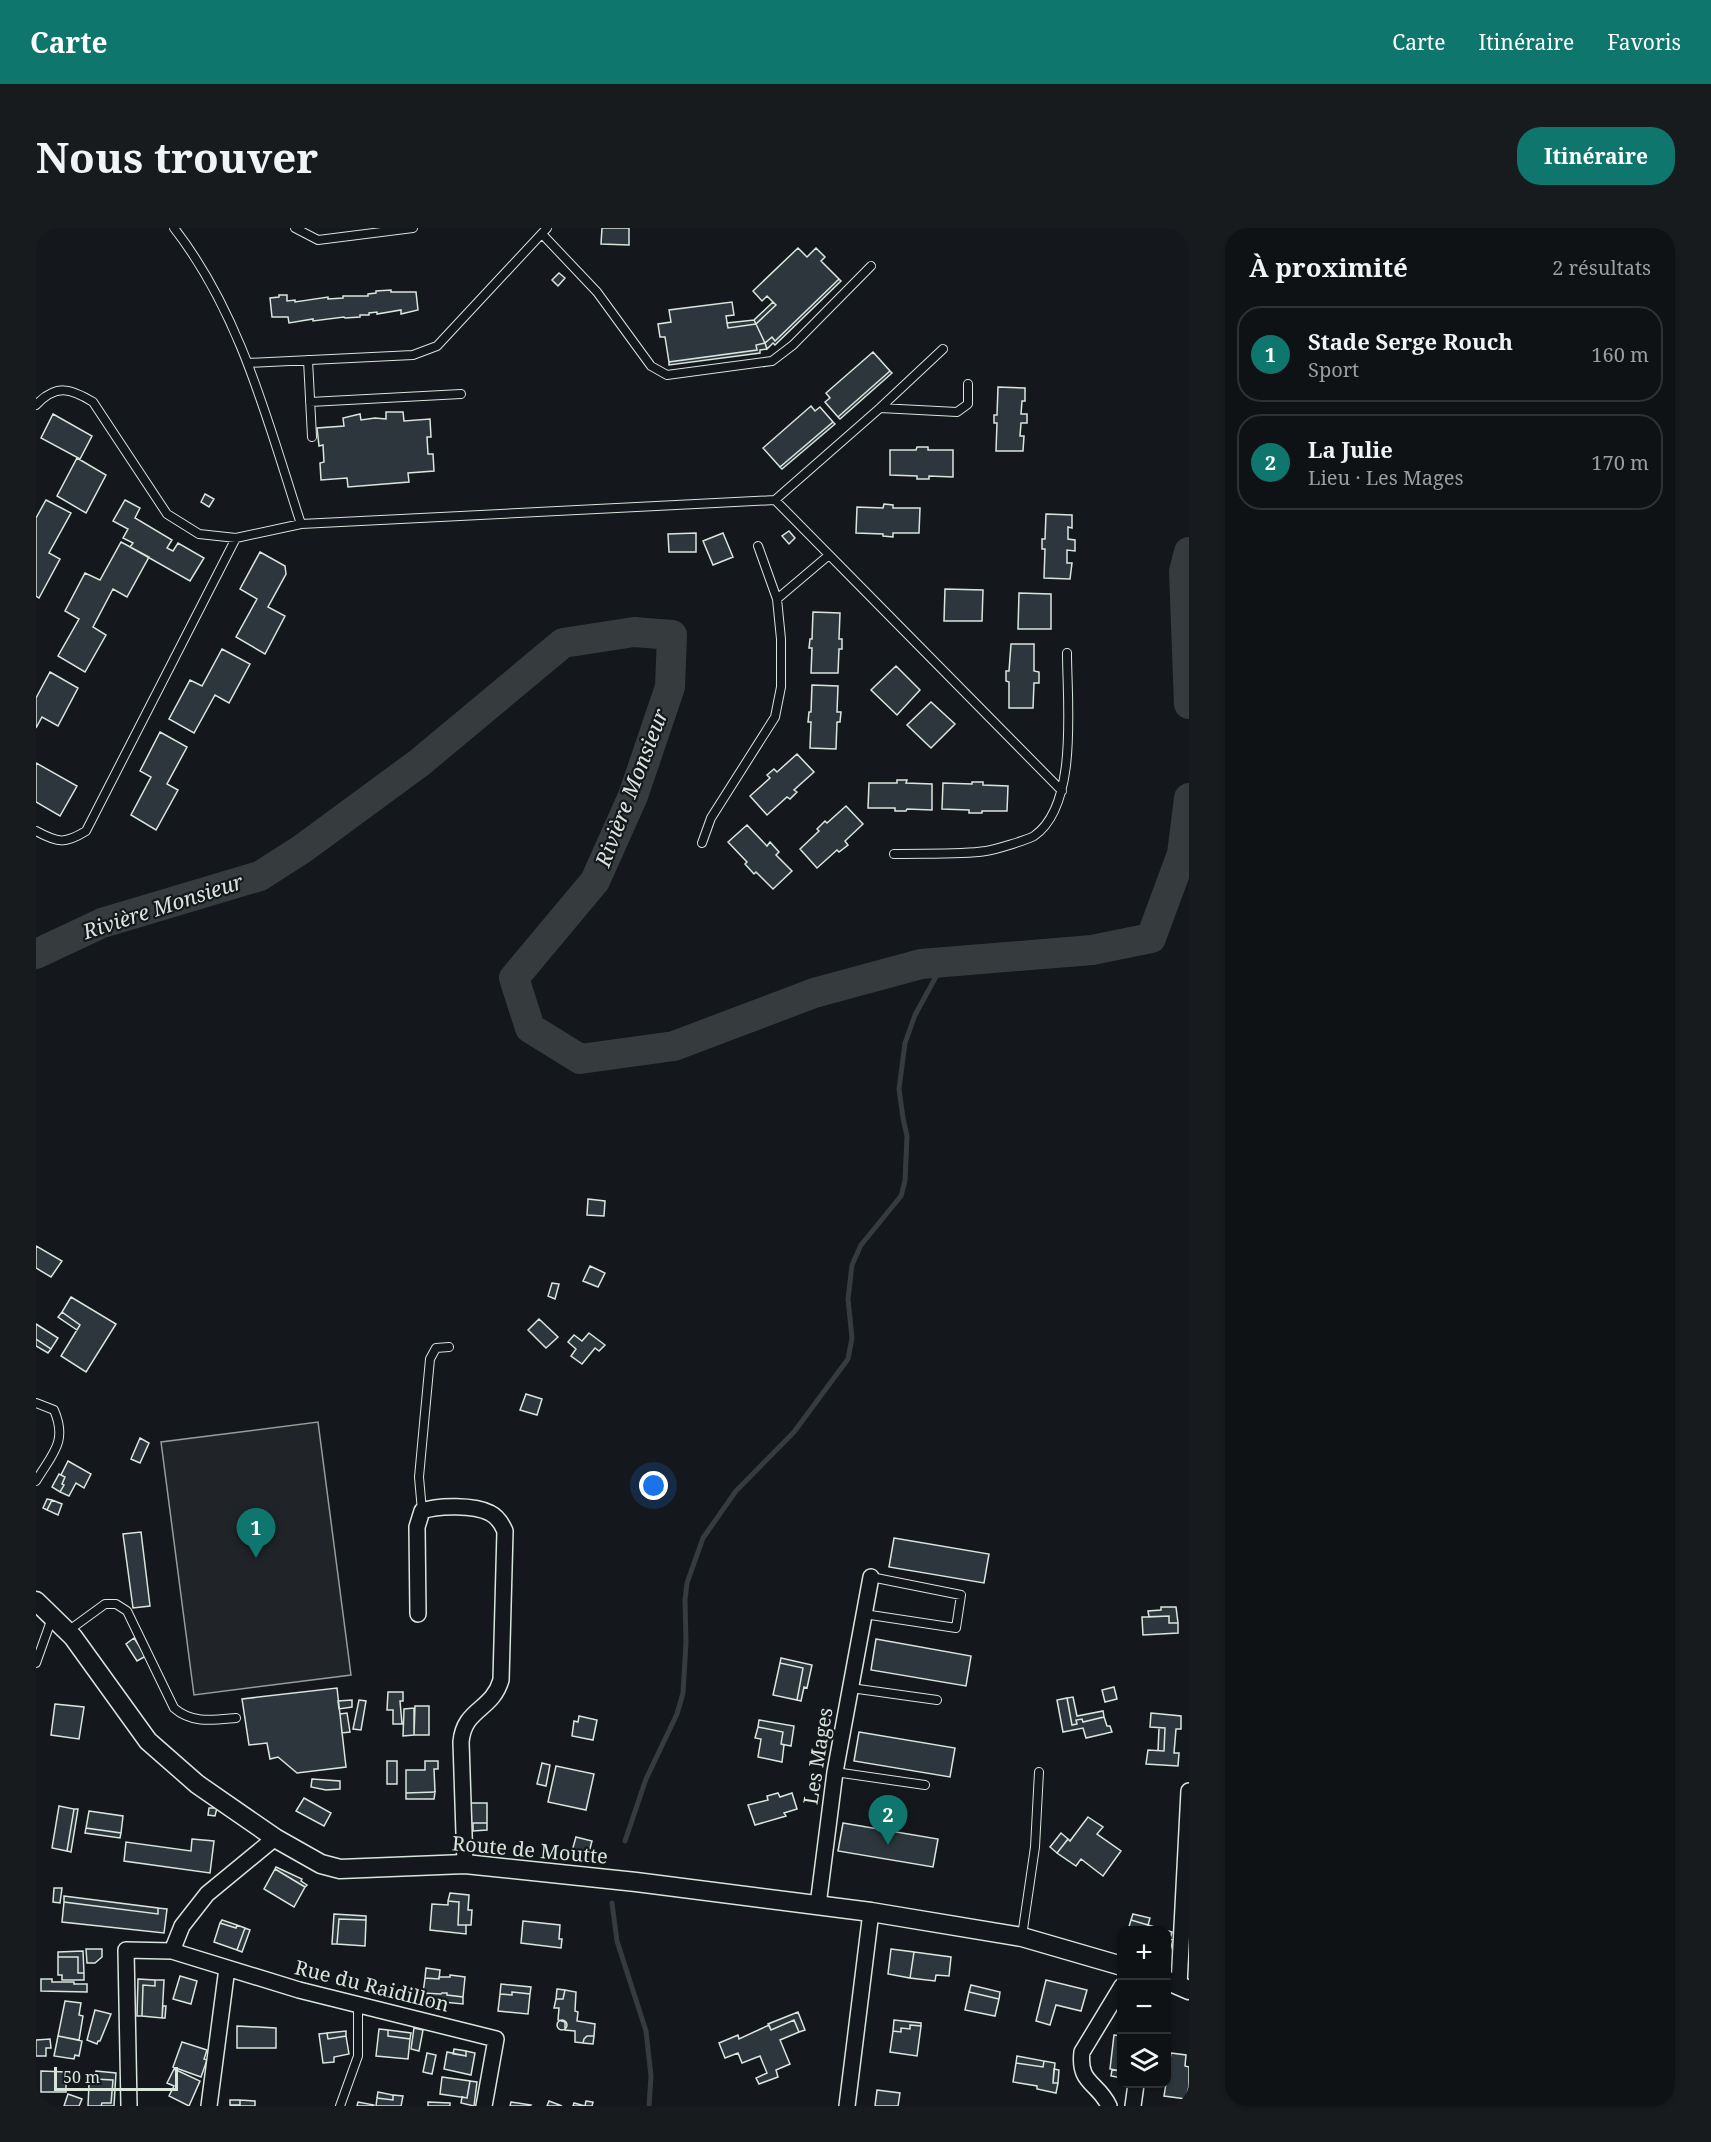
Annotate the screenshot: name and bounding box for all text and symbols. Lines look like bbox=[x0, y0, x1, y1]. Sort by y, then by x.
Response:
text: Carte bbox=[30, 23, 108, 61]
text: Carte bbox=[1392, 28, 1446, 56]
text: Itinéraire bbox=[1479, 28, 1574, 56]
text: Favoris bbox=[1607, 28, 1681, 56]
button: Itinéraire bbox=[1517, 127, 1675, 185]
text: Nous trouver bbox=[36, 128, 318, 185]
text: À proximité bbox=[1249, 249, 1408, 285]
text: 2 résultats bbox=[1552, 254, 1651, 281]
text: Stade Serge Rouch bbox=[1308, 326, 1513, 356]
text: 1 bbox=[1265, 341, 1276, 368]
text: 160 m bbox=[1591, 341, 1649, 368]
text: Sport bbox=[1308, 356, 1359, 383]
text: La Julie bbox=[1308, 434, 1393, 464]
text: 2 bbox=[1265, 449, 1276, 476]
text: 170 m bbox=[1591, 449, 1649, 476]
text: Lieu · Les Mages bbox=[1308, 464, 1464, 491]
water label: Rivière Monsieur bbox=[588, 705, 674, 871]
water label: Rivière Monsieur bbox=[78, 867, 246, 945]
your location bbox=[639, 1471, 668, 1500]
pin: 1 bbox=[236, 1508, 276, 1558]
street label: Les Mages bbox=[797, 1705, 838, 1806]
pin: 2 bbox=[868, 1796, 908, 1845]
street label: Route de Moutte bbox=[451, 1829, 609, 1870]
map controls bbox=[1117, 1926, 1171, 2088]
button: + bbox=[1117, 1926, 1171, 1980]
street label: Rue du Raidillon bbox=[292, 1953, 452, 2018]
button: − bbox=[1117, 1980, 1171, 2034]
button: layers bbox=[1117, 2034, 1171, 2088]
scale bar bbox=[54, 2064, 178, 2092]
text: 50 m bbox=[63, 2066, 100, 2088]

